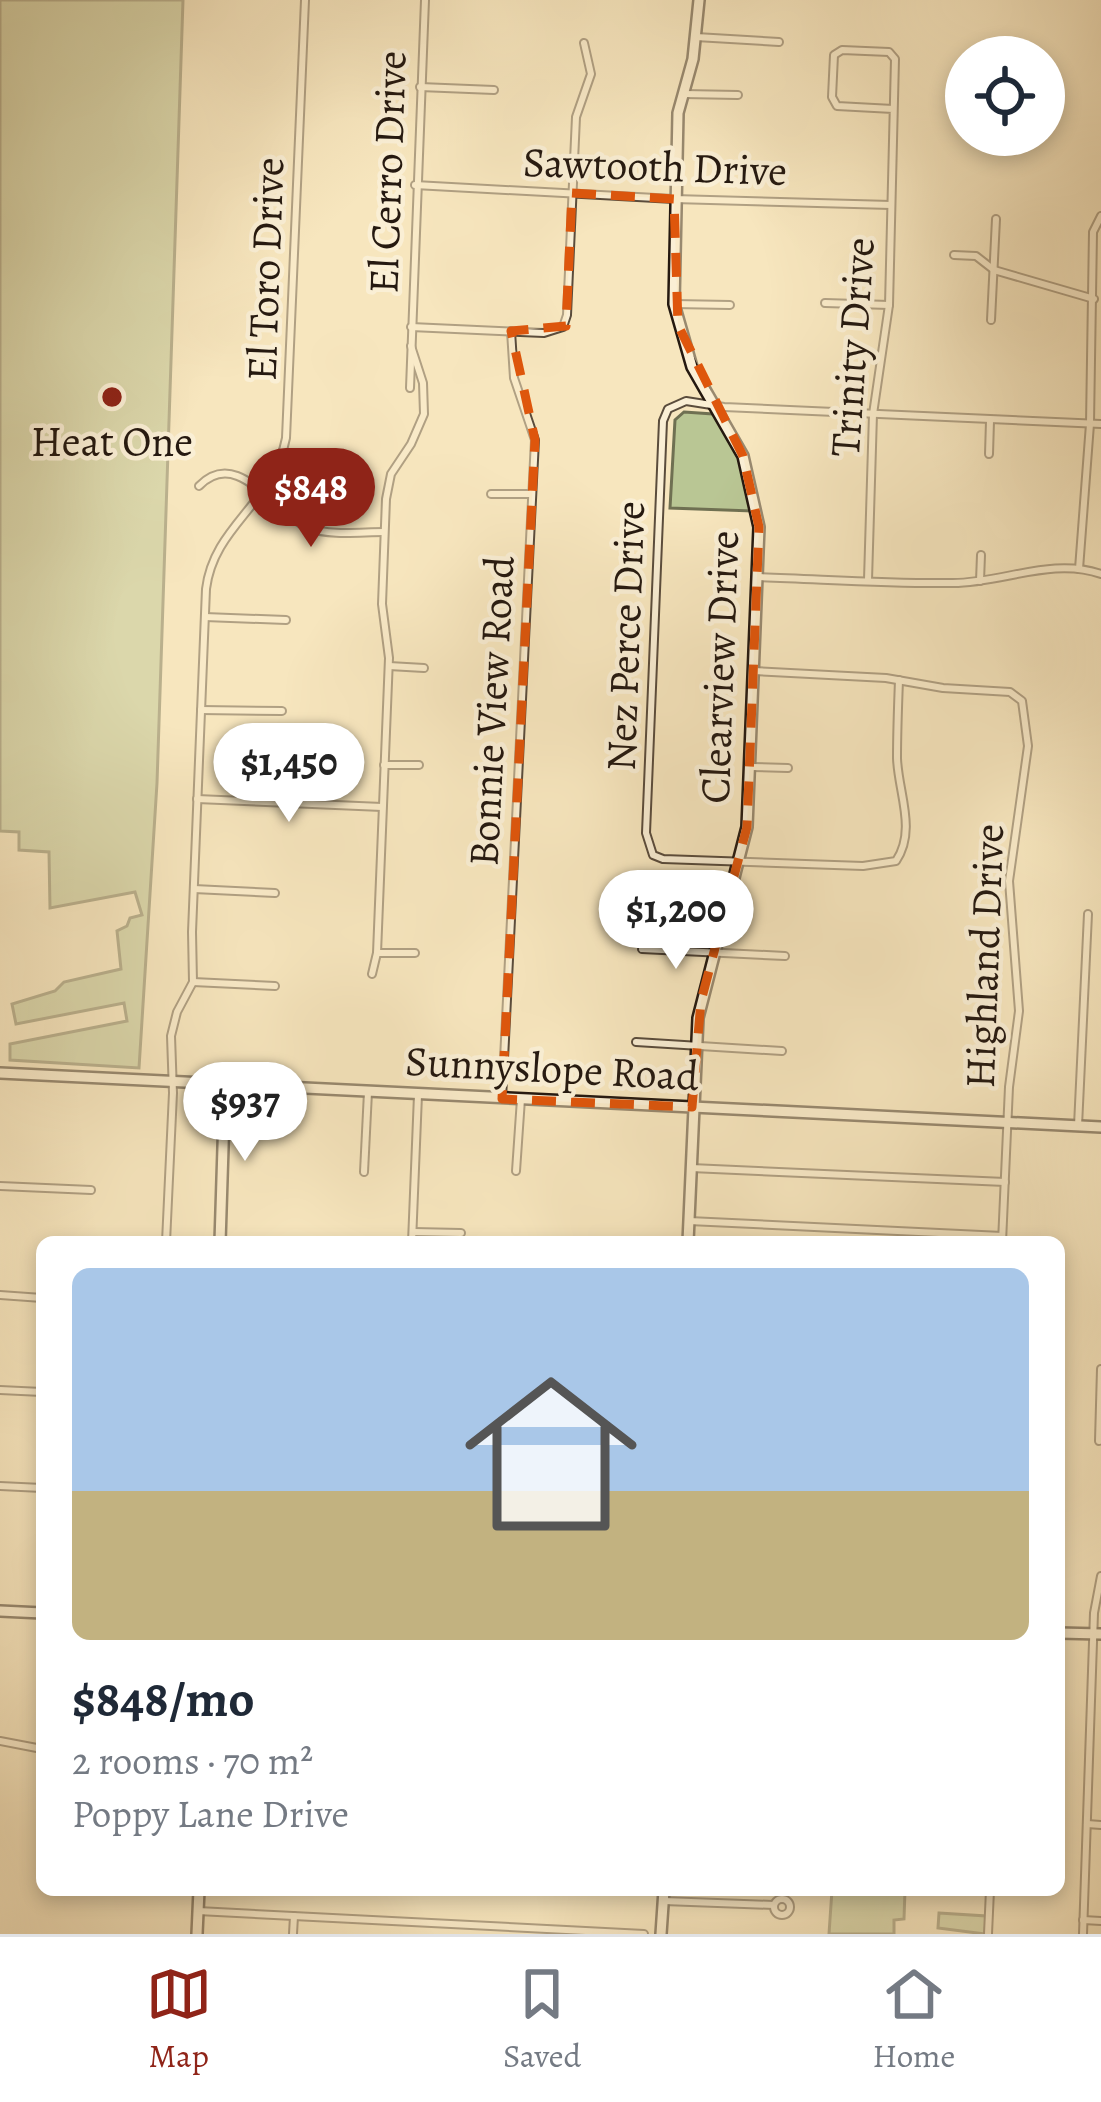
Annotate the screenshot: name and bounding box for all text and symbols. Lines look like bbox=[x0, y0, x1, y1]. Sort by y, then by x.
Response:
map controls bbox=[945, 36, 1065, 156]
button: locate bbox=[945, 36, 1065, 156]
street label: El Cerro Drive bbox=[354, 50, 420, 294]
street label: Sawtooth Drive bbox=[522, 133, 788, 199]
street label: El Toro Drive bbox=[233, 156, 297, 382]
street label: Trinity Drive bbox=[816, 235, 888, 459]
marker: Heat One bbox=[99, 384, 125, 410]
place label: Heat One bbox=[31, 413, 193, 470]
pin: $848 bbox=[240, 448, 382, 550]
text: $848 bbox=[274, 460, 348, 513]
street label: Nez Perce Drive bbox=[592, 500, 658, 772]
street label: Clearview Drive bbox=[686, 529, 752, 805]
street label: Bonnie View Road bbox=[454, 554, 528, 868]
pin: $1,450 bbox=[191, 723, 387, 825]
text: $1,450 bbox=[240, 735, 338, 788]
street label: Highland Drive bbox=[951, 823, 1017, 1089]
pin: $1,200 bbox=[578, 870, 774, 972]
text: $1,200 bbox=[626, 882, 726, 935]
street label: Sunnyslope Road bbox=[404, 1032, 701, 1104]
pin: $937 bbox=[174, 1062, 316, 1164]
text: $937 bbox=[210, 1074, 280, 1127]
icon: home bbox=[443, 1346, 659, 1562]
text: $848/mo bbox=[72, 1664, 255, 1734]
text: 2 rooms · 70 m² bbox=[72, 1734, 313, 1787]
text: Poppy Lane Drive bbox=[72, 1787, 349, 1840]
tab: Map bbox=[146, 1961, 212, 2078]
tab: Saved bbox=[503, 1961, 581, 2078]
tab: Home bbox=[872, 1961, 955, 2078]

